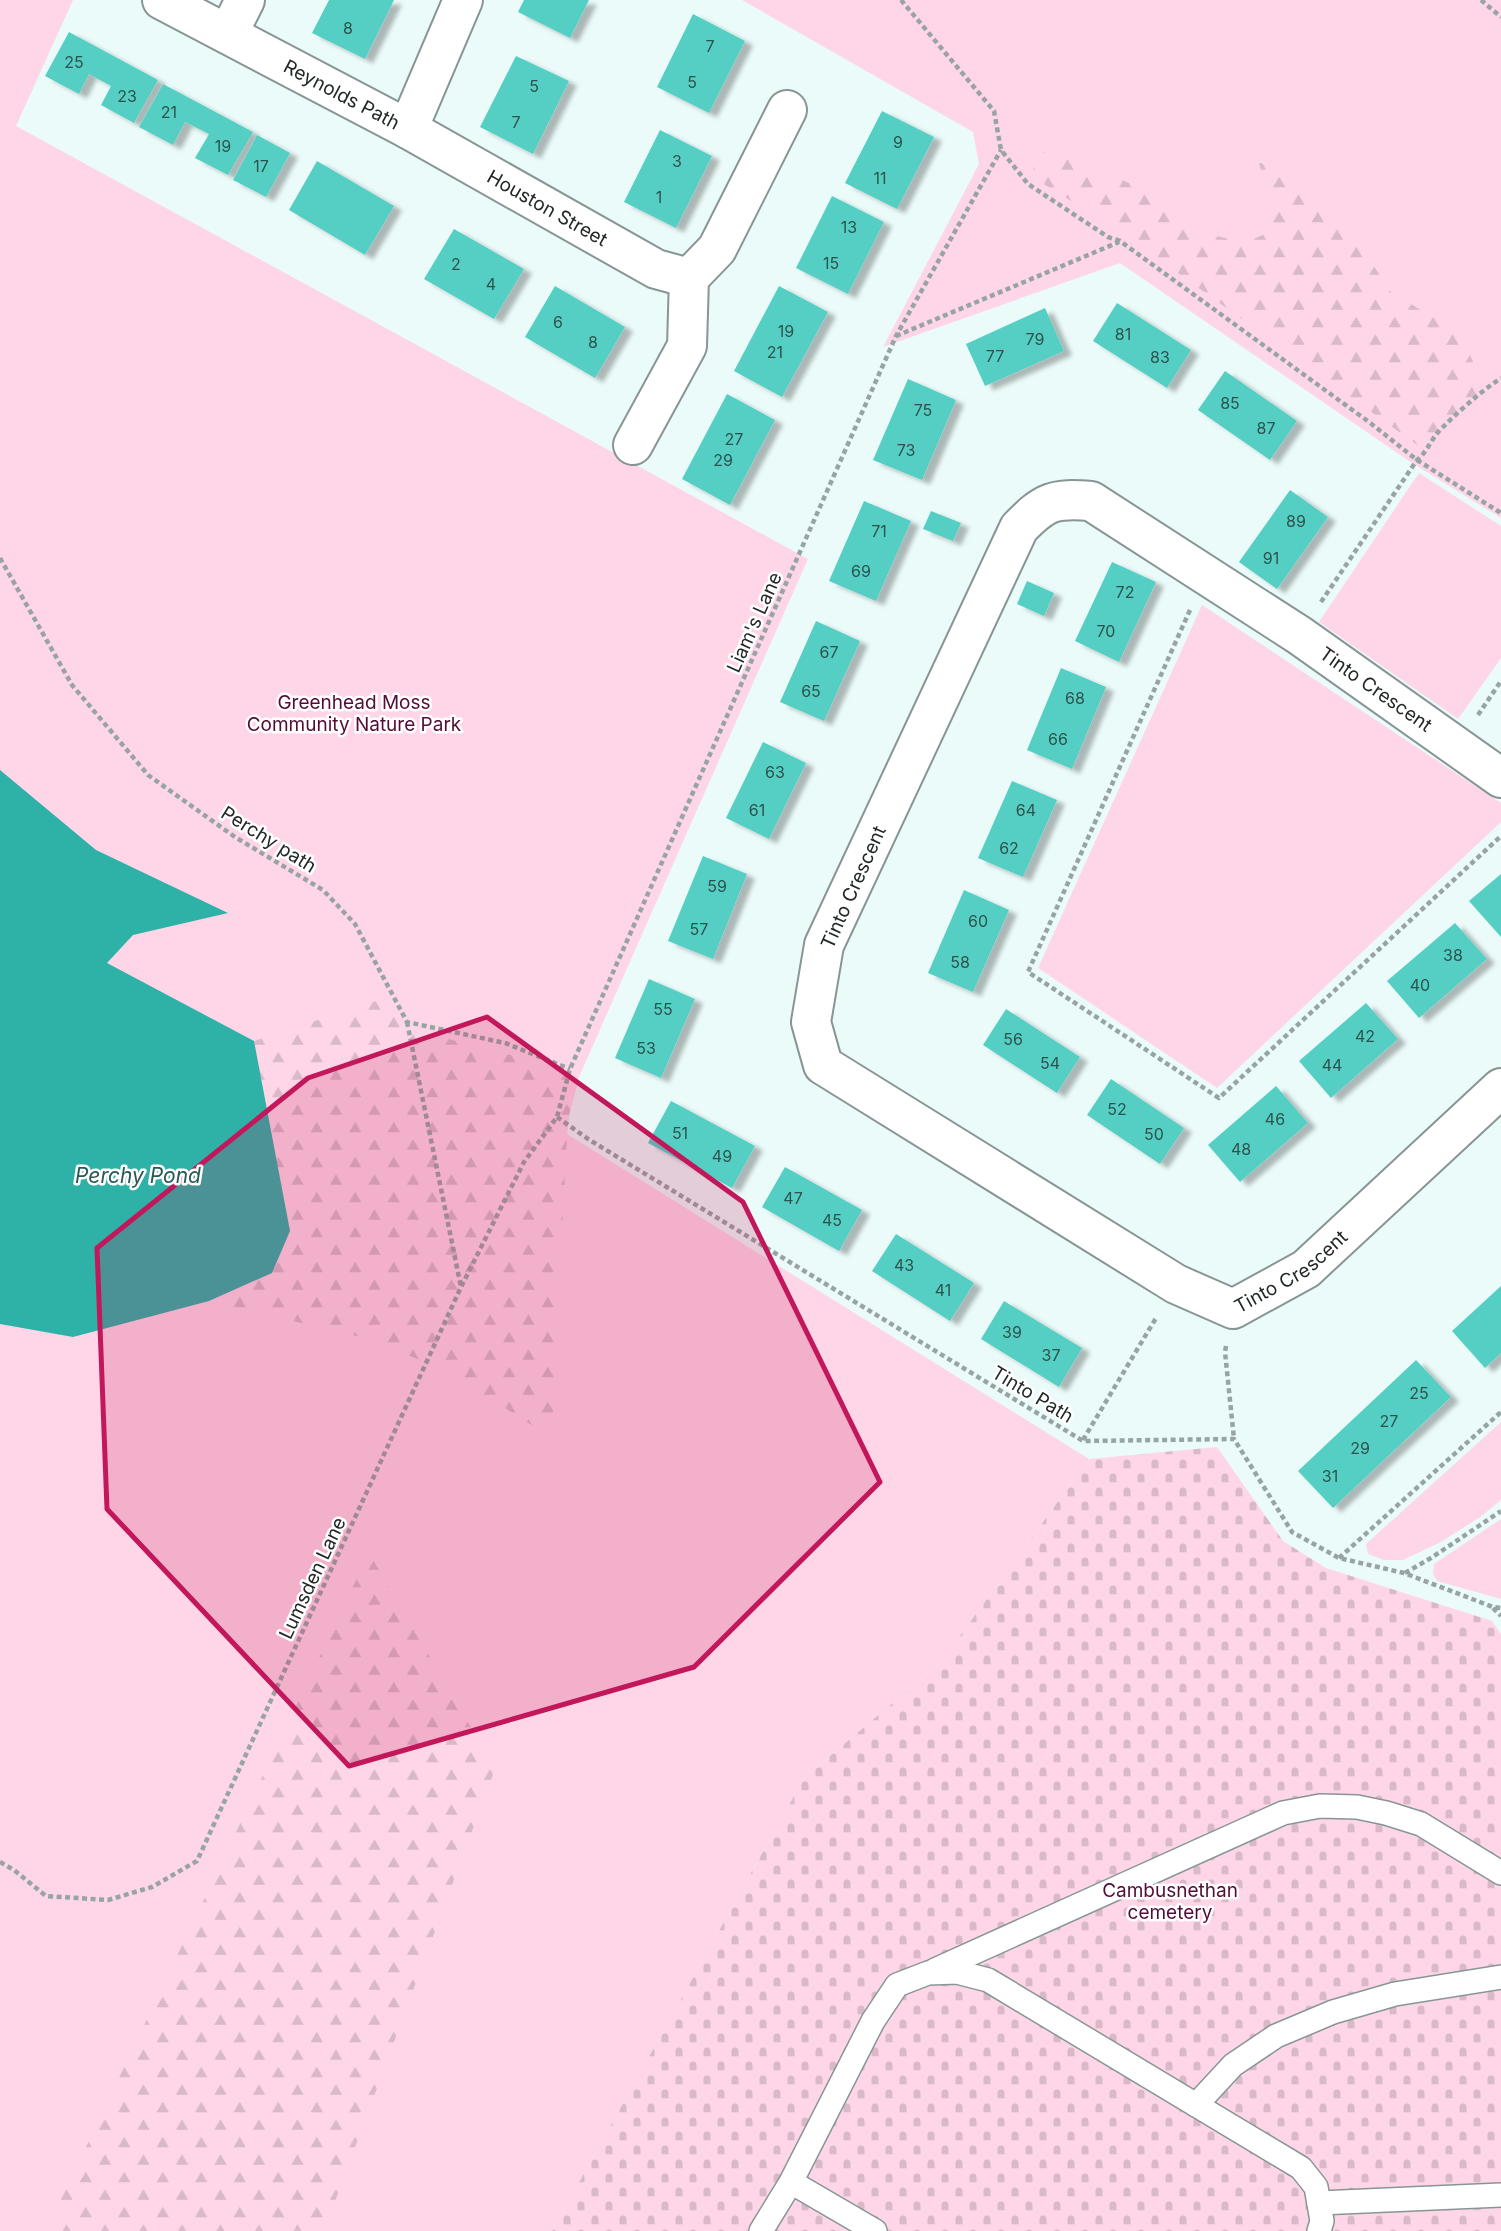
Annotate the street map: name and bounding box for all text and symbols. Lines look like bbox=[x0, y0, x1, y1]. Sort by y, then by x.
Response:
house number: 8 bbox=[343, 18, 353, 38]
house number: 7 bbox=[705, 36, 715, 56]
house number: 25 bbox=[64, 52, 84, 72]
street label: Reynolds Path bbox=[280, 55, 404, 135]
house number: 5 bbox=[687, 72, 697, 92]
house number: 5 bbox=[529, 76, 539, 96]
house number: 23 bbox=[117, 86, 137, 106]
house number: 21 bbox=[161, 102, 177, 122]
house number: 7 bbox=[511, 112, 521, 132]
house number: 9 bbox=[893, 132, 903, 152]
house number: 19 bbox=[215, 136, 231, 156]
house number: 3 bbox=[672, 151, 682, 171]
house number: 17 bbox=[253, 156, 269, 176]
street label: Houston Street bbox=[483, 165, 611, 251]
house number: 11 bbox=[873, 168, 887, 188]
house number: 1 bbox=[656, 187, 662, 207]
house number: 13 bbox=[841, 217, 857, 237]
house number: 15 bbox=[823, 253, 839, 273]
house number: 2 bbox=[451, 254, 461, 274]
house number: 4 bbox=[486, 274, 496, 294]
house number: 6 bbox=[553, 312, 563, 332]
house number: 19 bbox=[778, 321, 794, 341]
house number: 81 bbox=[1115, 324, 1131, 344]
house number: 79 bbox=[1026, 329, 1044, 349]
house number: 8 bbox=[588, 332, 598, 352]
house number: 21 bbox=[767, 342, 783, 362]
house number: 77 bbox=[986, 346, 1004, 366]
house number: 83 bbox=[1150, 347, 1170, 367]
house number: 85 bbox=[1220, 393, 1240, 413]
house number: 75 bbox=[914, 400, 932, 420]
house number: 87 bbox=[1257, 418, 1275, 438]
house number: 27 bbox=[725, 429, 743, 449]
house number: 73 bbox=[897, 440, 915, 460]
house number: 29 bbox=[713, 450, 733, 470]
house number: 89 bbox=[1286, 511, 1306, 531]
house number: 71 bbox=[871, 521, 887, 541]
house number: 91 bbox=[1263, 548, 1279, 568]
house number: 69 bbox=[851, 561, 871, 581]
street label: Liam's Lane bbox=[722, 568, 787, 676]
house number: 72 bbox=[1116, 582, 1134, 602]
house number: 70 bbox=[1097, 621, 1115, 641]
house number: 67 bbox=[820, 642, 838, 662]
street label: Tinto Crescent bbox=[1315, 642, 1436, 737]
house number: 65 bbox=[801, 681, 821, 701]
house number: 68 bbox=[1065, 688, 1085, 708]
park label: Greenhead Moss Community Nature Park bbox=[247, 691, 462, 736]
house number: 66 bbox=[1048, 729, 1068, 749]
house number: 63 bbox=[765, 762, 785, 782]
house number: 61 bbox=[749, 800, 765, 820]
house number: 64 bbox=[1016, 800, 1036, 820]
street label: Perchy path bbox=[217, 801, 321, 878]
street label: Tinto Crescent bbox=[816, 822, 891, 952]
house number: 62 bbox=[999, 838, 1019, 858]
house number: 59 bbox=[707, 876, 727, 896]
house number: 60 bbox=[968, 911, 988, 931]
house number: 57 bbox=[690, 919, 708, 939]
house number: 38 bbox=[1443, 945, 1463, 965]
house number: 58 bbox=[950, 952, 970, 972]
house number: 40 bbox=[1410, 975, 1430, 995]
house number: 55 bbox=[653, 999, 673, 1019]
house number: 42 bbox=[1355, 1026, 1375, 1046]
house number: 56 bbox=[1003, 1029, 1023, 1049]
house number: 53 bbox=[636, 1038, 656, 1058]
house number: 54 bbox=[1040, 1053, 1060, 1073]
house number: 44 bbox=[1322, 1055, 1342, 1075]
house number: 52 bbox=[1107, 1099, 1127, 1119]
house number: 46 bbox=[1265, 1109, 1285, 1129]
house number: 51 bbox=[672, 1123, 688, 1143]
house number: 50 bbox=[1144, 1124, 1164, 1144]
house number: 48 bbox=[1231, 1139, 1251, 1159]
house number: 49 bbox=[712, 1146, 732, 1166]
water label: Perchy Pond bbox=[75, 1163, 201, 1188]
house number: 47 bbox=[783, 1188, 803, 1208]
house number: 45 bbox=[822, 1210, 842, 1230]
street label: Tinto Crescent bbox=[1230, 1226, 1352, 1318]
house number: 43 bbox=[894, 1255, 914, 1275]
house number: 41 bbox=[935, 1280, 951, 1300]
house number: 39 bbox=[1002, 1322, 1022, 1342]
house number: 37 bbox=[1042, 1345, 1060, 1365]
street label: Tinto Path bbox=[988, 1361, 1078, 1428]
house number: 25 bbox=[1409, 1383, 1429, 1403]
house number: 27 bbox=[1380, 1411, 1398, 1431]
house number: 29 bbox=[1350, 1438, 1370, 1458]
house number: 31 bbox=[1322, 1466, 1338, 1486]
street label: Lumsden Lane bbox=[274, 1514, 351, 1643]
park label: Cambusnethan cemetery bbox=[1102, 1879, 1238, 1924]

